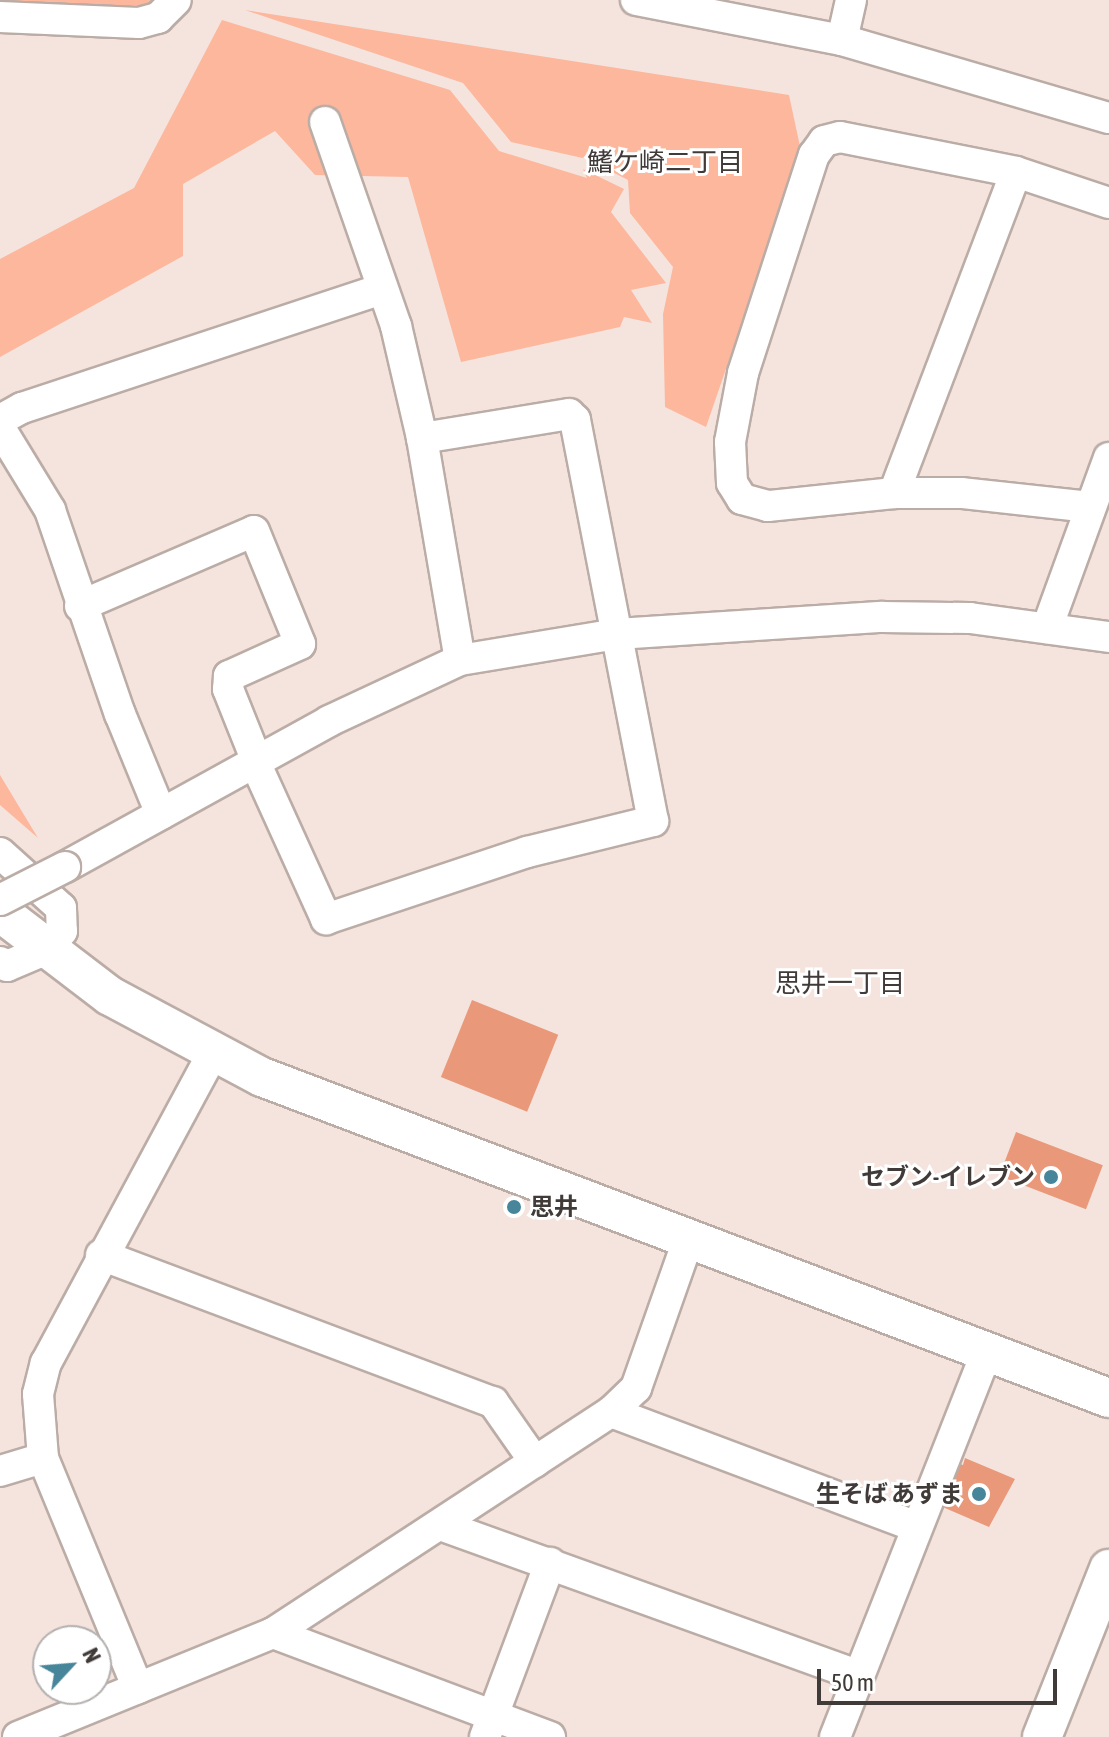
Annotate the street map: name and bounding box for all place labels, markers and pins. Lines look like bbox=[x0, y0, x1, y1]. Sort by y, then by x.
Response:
place label: セブン-イレブン bbox=[861, 1163, 1035, 1191]
marker: セブン-イレブン bbox=[1042, 1168, 1060, 1186]
place label: 思井 bbox=[530, 1193, 578, 1221]
marker: 思井 bbox=[505, 1198, 523, 1216]
place label: 生そば あずま bbox=[816, 1480, 963, 1508]
marker: 生そば あずま bbox=[970, 1485, 988, 1503]

